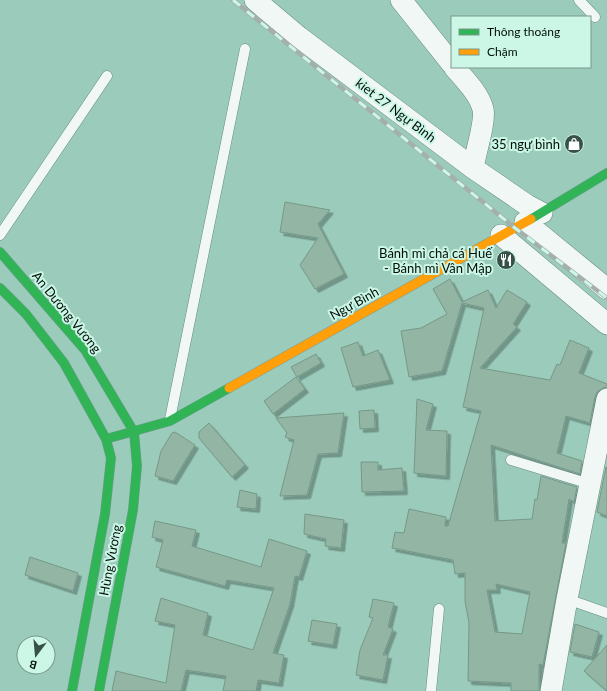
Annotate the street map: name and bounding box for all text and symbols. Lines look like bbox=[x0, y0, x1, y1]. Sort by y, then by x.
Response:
legend bbox=[451, 16, 591, 68]
text: Thông thoáng bbox=[487, 24, 560, 39]
text: Chậm bbox=[487, 44, 518, 59]
street label: kiet 27 Ngự Bình bbox=[353, 75, 439, 145]
shop icon: 35 ngự bình bbox=[563, 133, 585, 155]
place label: 35 ngự bình bbox=[491, 136, 560, 152]
place label: Bánh mì chả cá Huế - Bánh mì Vân Mập bbox=[379, 245, 493, 276]
restaurant icon: Bánh mì chả cá Huế - Bánh mì Vân Mập bbox=[495, 249, 517, 271]
street label: An Dương Vương bbox=[29, 268, 105, 356]
street label: Ngự Bình bbox=[327, 283, 381, 323]
street label: Hùng Vương bbox=[95, 523, 125, 597]
north arrow bbox=[16, 635, 56, 675]
text: B bbox=[28, 658, 38, 672]

